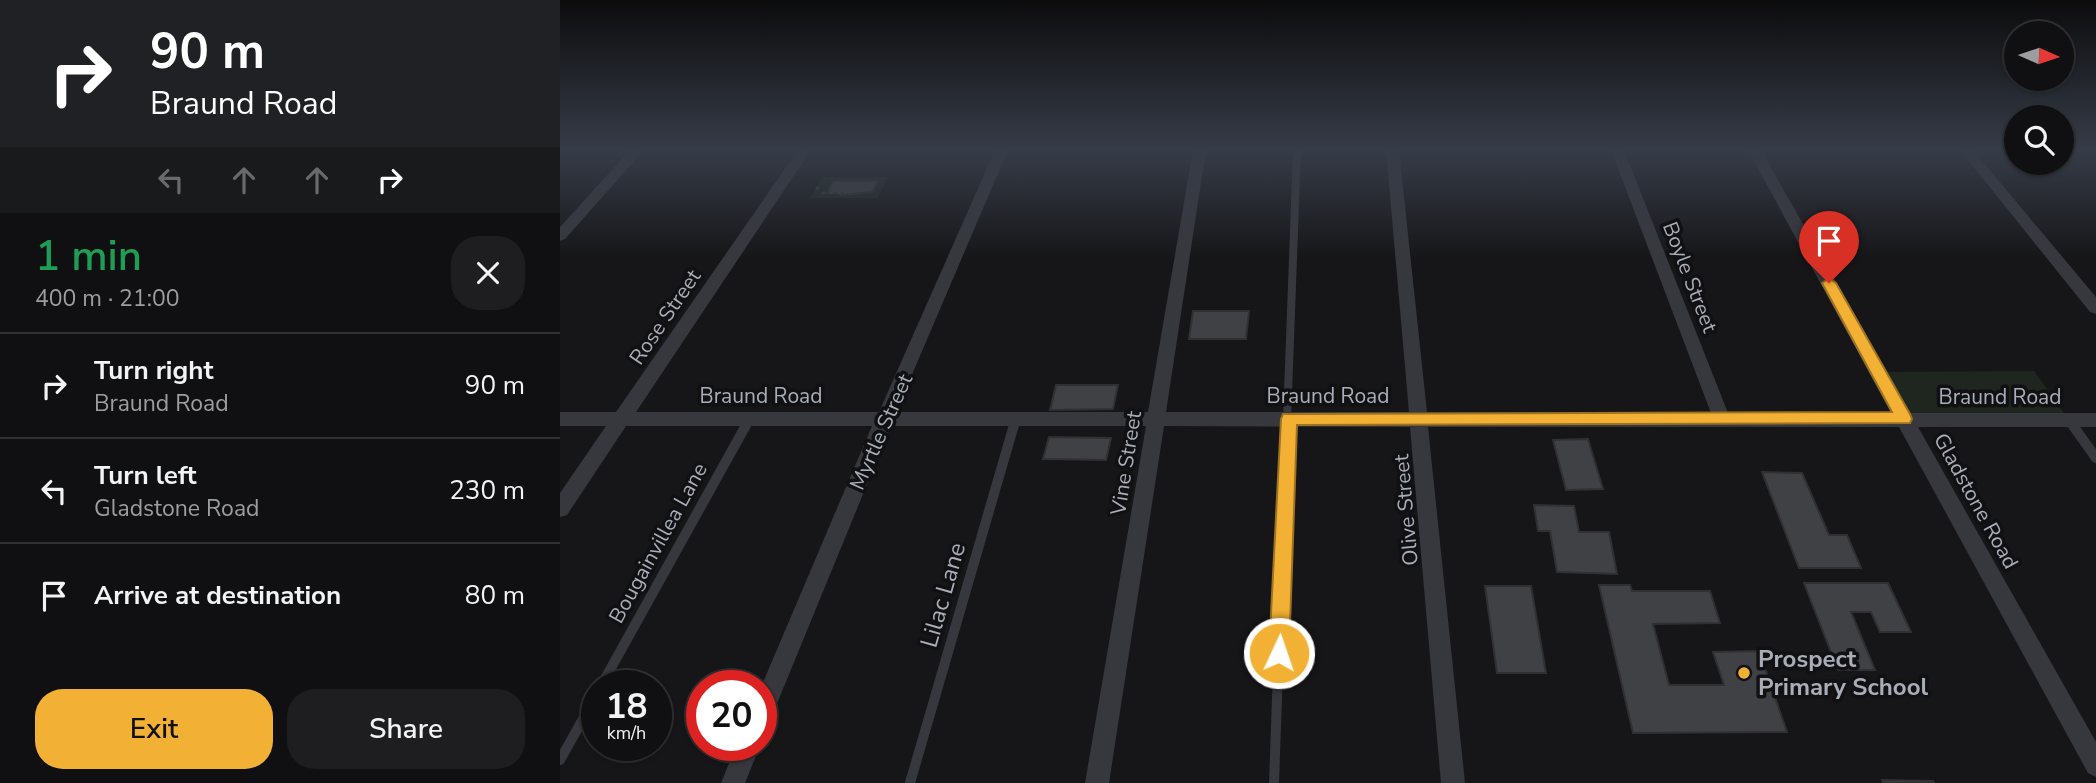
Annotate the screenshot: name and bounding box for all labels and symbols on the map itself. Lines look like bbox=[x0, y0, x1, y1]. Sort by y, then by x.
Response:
north arrow bbox=[2004, 21, 2074, 91]
pin bbox=[1799, 211, 1859, 283]
street label: Boyle Street bbox=[1656, 218, 1724, 337]
street label: Rose Street bbox=[623, 263, 708, 370]
street label: Myrtle Street bbox=[843, 369, 919, 494]
street label: Braund Road bbox=[700, 382, 822, 410]
street label: Braund Road bbox=[1267, 382, 1389, 410]
street label: Braund Road bbox=[1939, 383, 2061, 411]
street label: Vine Street bbox=[1104, 408, 1148, 518]
street label: Gladstone Road bbox=[1927, 428, 2025, 574]
street label: Olive Street bbox=[1387, 452, 1425, 567]
street label: Bougainvillea Lane bbox=[602, 458, 714, 628]
street label: Lilac Lane bbox=[913, 539, 973, 651]
position arrow bbox=[1242, 616, 1316, 690]
place label: Prospect Primary School bbox=[1758, 643, 1929, 703]
marker: Prospect Primary School bbox=[1736, 665, 1752, 681]
speed limit sign: 20 bbox=[686, 670, 777, 761]

